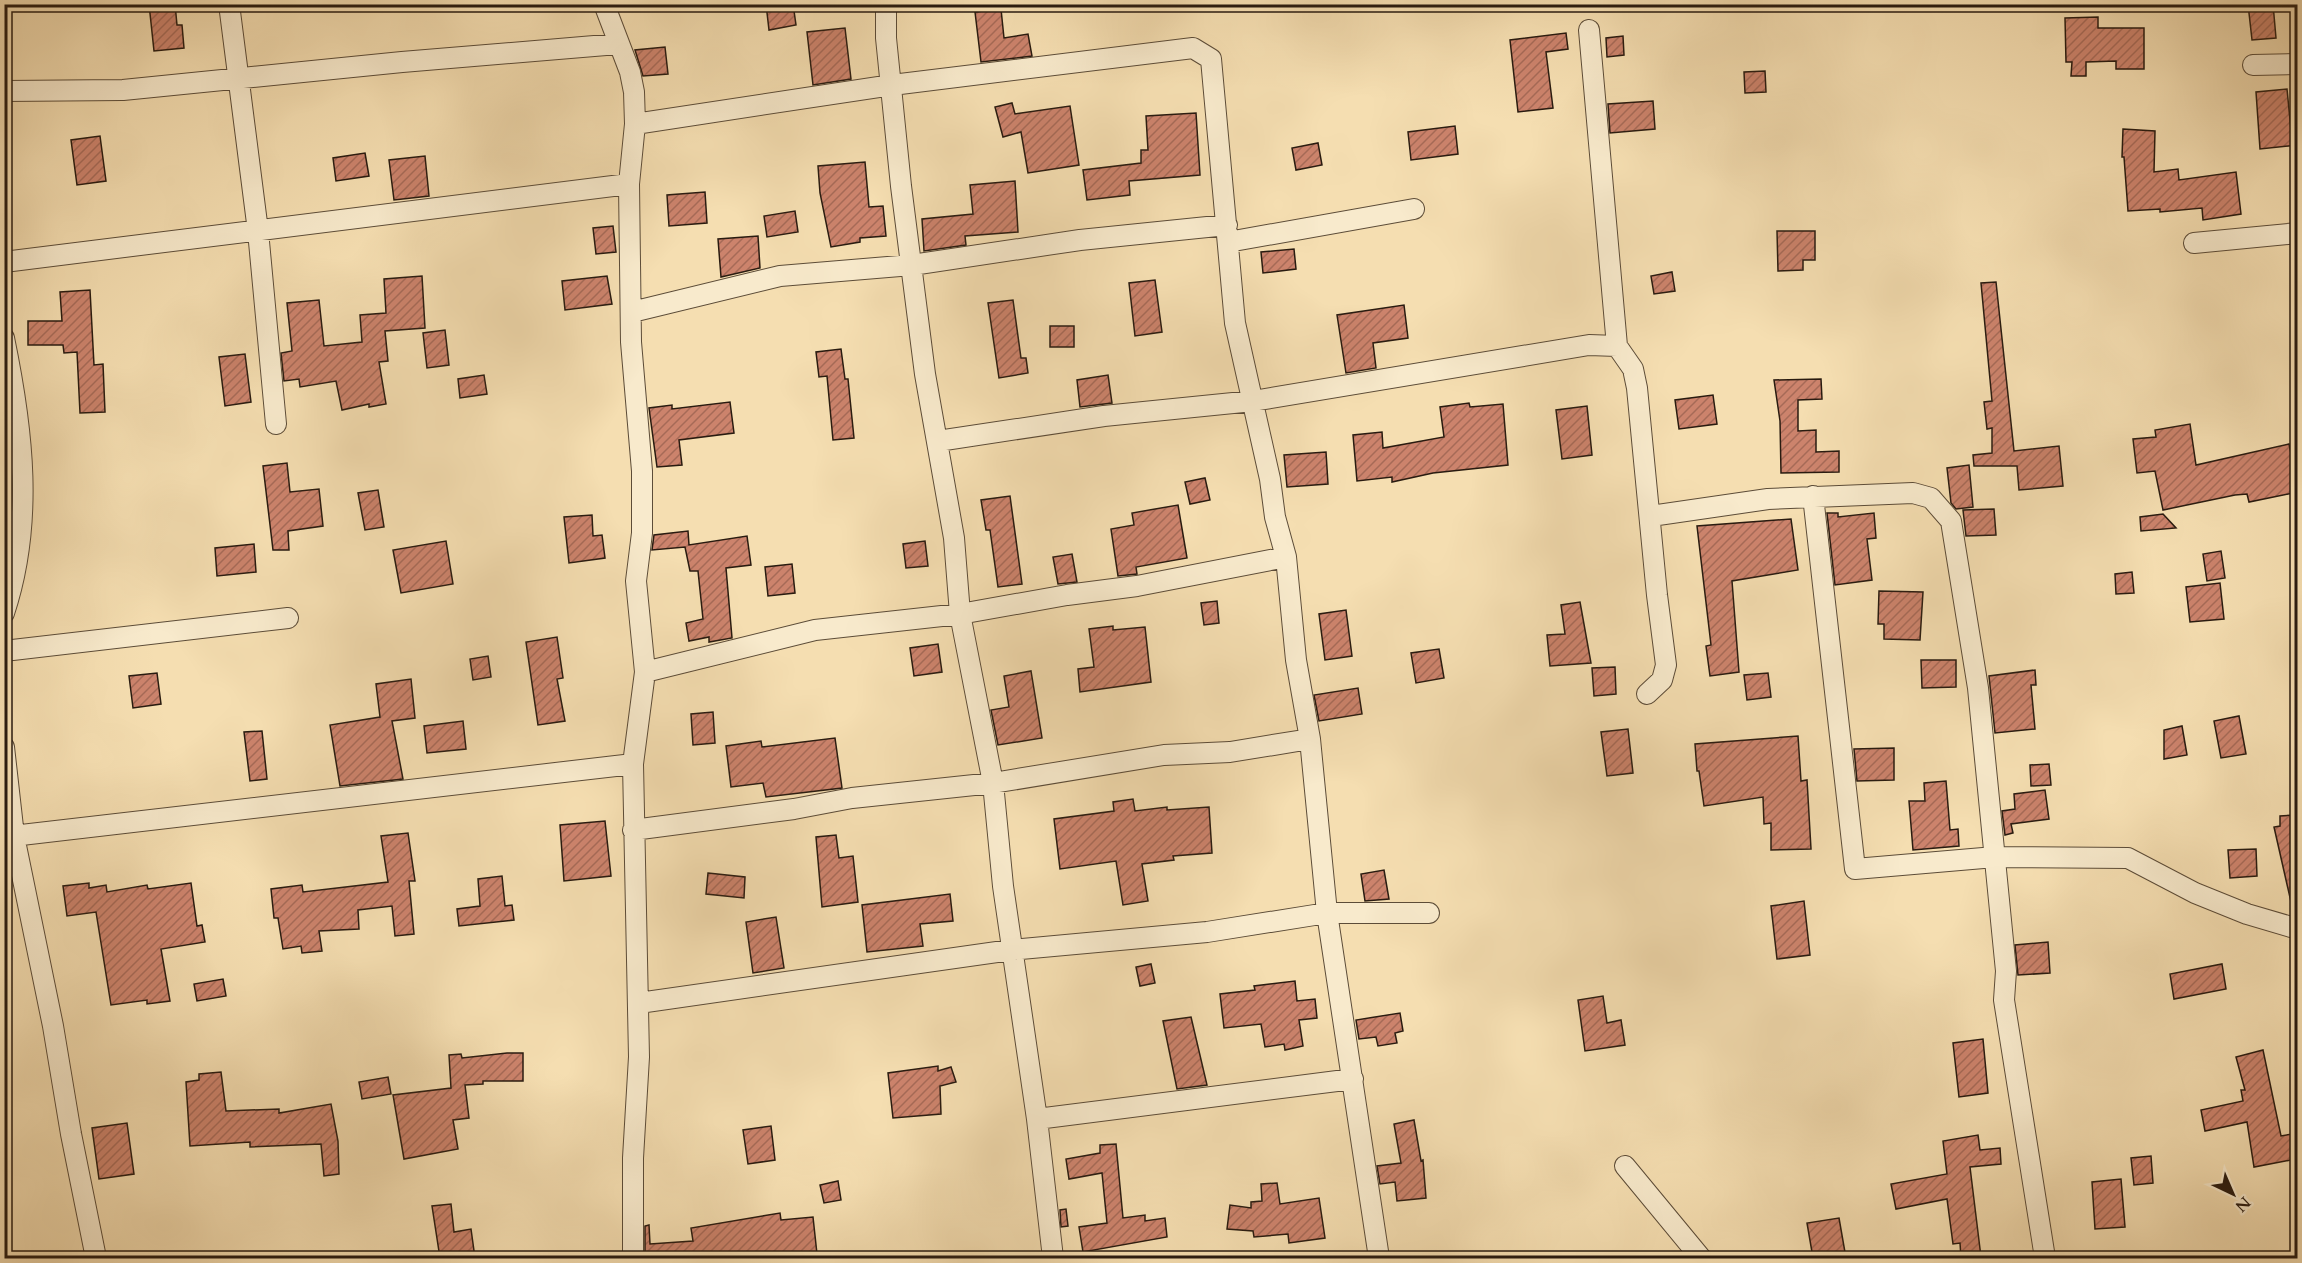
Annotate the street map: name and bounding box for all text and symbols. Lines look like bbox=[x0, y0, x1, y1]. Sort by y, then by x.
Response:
north arrow bbox=[2203, 1164, 2263, 1224]
text: N bbox=[2230, 1191, 2255, 1217]

